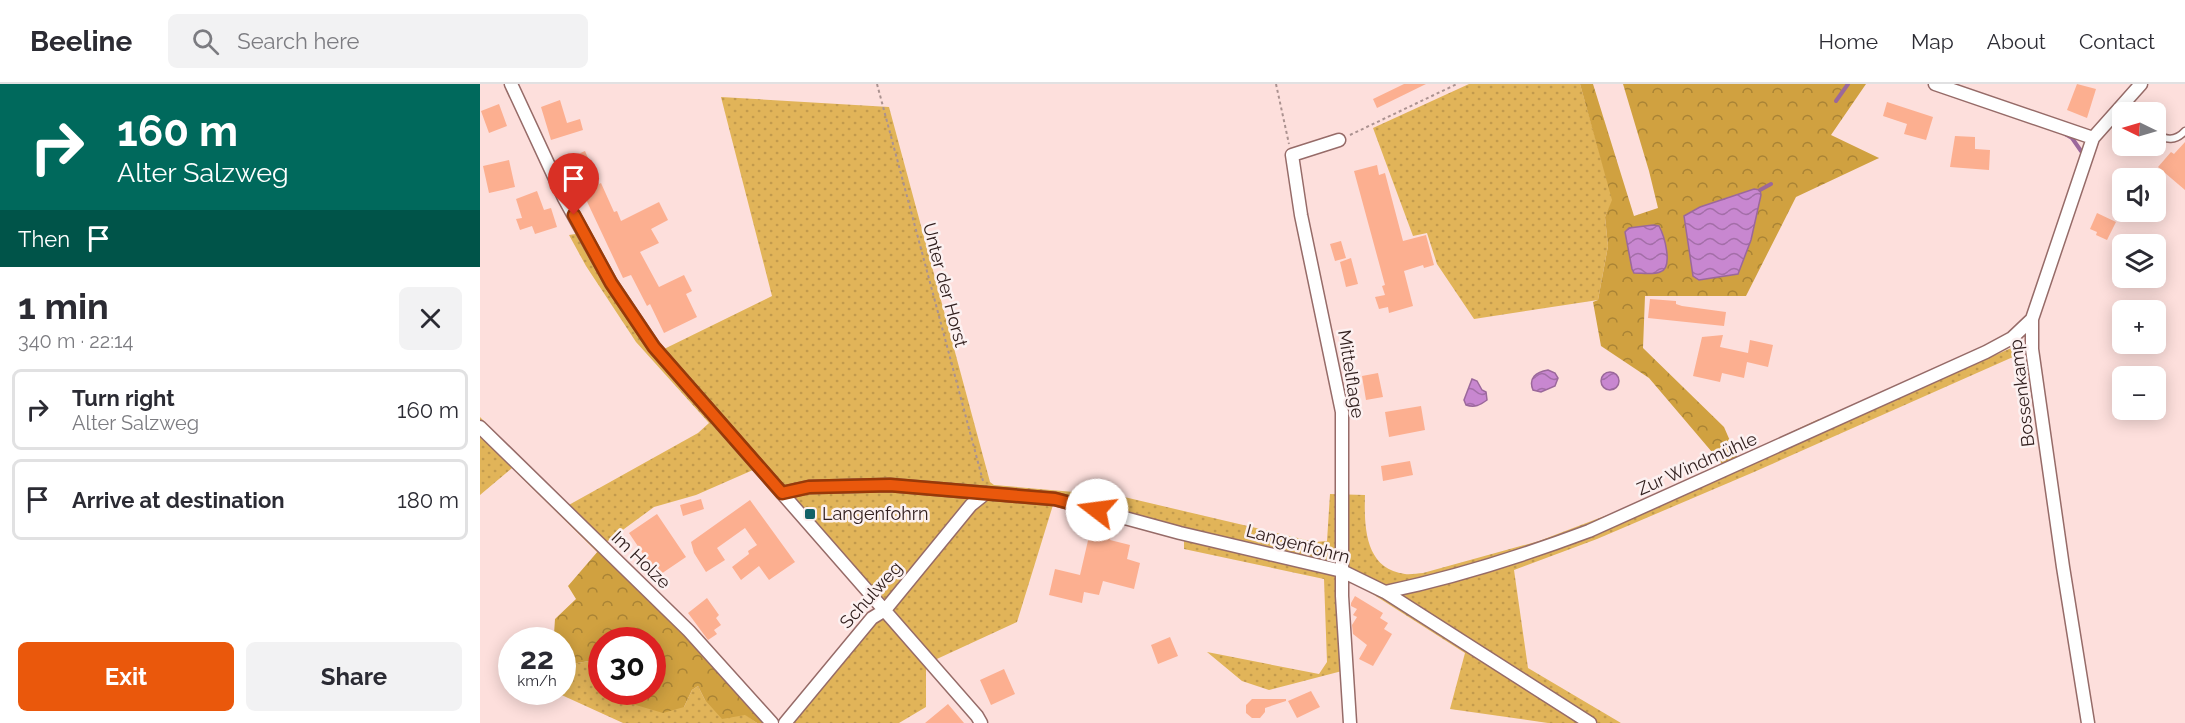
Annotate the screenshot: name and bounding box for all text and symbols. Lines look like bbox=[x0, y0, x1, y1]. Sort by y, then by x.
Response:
search box bbox=[168, 14, 588, 68]
text: Beeline bbox=[30, 25, 132, 58]
icon: search bbox=[189, 25, 222, 58]
text: Search here bbox=[237, 28, 359, 54]
text: Home bbox=[1819, 29, 1878, 54]
text: Map bbox=[1911, 29, 1954, 54]
text: About bbox=[1987, 29, 2046, 54]
text: Contact bbox=[2079, 29, 2155, 54]
north arrow bbox=[2112, 102, 2166, 156]
map controls bbox=[2112, 102, 2166, 420]
text: 160 m bbox=[117, 107, 238, 156]
icon: right bbox=[18, 108, 96, 186]
pin bbox=[548, 153, 599, 215]
text: Alter Salzweg bbox=[117, 157, 289, 188]
icon: arrive bbox=[557, 162, 590, 195]
button: sound bbox=[2112, 168, 2166, 222]
street label: Unter der Horst bbox=[919, 220, 972, 349]
icon: arrive bbox=[82, 222, 115, 255]
text: Then bbox=[18, 226, 70, 252]
button: layers bbox=[2112, 234, 2166, 288]
text: 1 min bbox=[18, 285, 109, 327]
button: close bbox=[399, 287, 462, 350]
button: + bbox=[2112, 300, 2166, 354]
street label: Mittelflage bbox=[1334, 328, 1369, 420]
text: 340 m · 22:14 bbox=[18, 329, 133, 353]
street label: Bossenkamp bbox=[2004, 338, 2039, 448]
button: − bbox=[2112, 366, 2166, 420]
text: Turn right bbox=[72, 385, 175, 411]
icon: right bbox=[21, 393, 54, 426]
text: 160 m bbox=[397, 397, 459, 423]
text: Alter Salzweg bbox=[72, 411, 199, 435]
street label: Zur Windmühle bbox=[1633, 427, 1761, 499]
position arrow bbox=[1065, 478, 1129, 542]
icon: arrive bbox=[21, 483, 54, 516]
text: Arrive at destination bbox=[72, 487, 285, 513]
text: 180 m bbox=[397, 487, 459, 513]
place label: Langenfohrn bbox=[822, 503, 929, 524]
marker: Langenfohrn bbox=[803, 507, 817, 521]
street label: Langenfohrn bbox=[1244, 520, 1352, 567]
street label: Im Holze bbox=[608, 527, 675, 593]
street label: Schulweg bbox=[835, 557, 906, 632]
speed limit sign: 30 bbox=[588, 627, 666, 705]
text: 22 bbox=[520, 641, 554, 676]
button: Exit bbox=[18, 642, 234, 711]
button: Share bbox=[246, 642, 462, 711]
text: km/h bbox=[517, 672, 557, 690]

